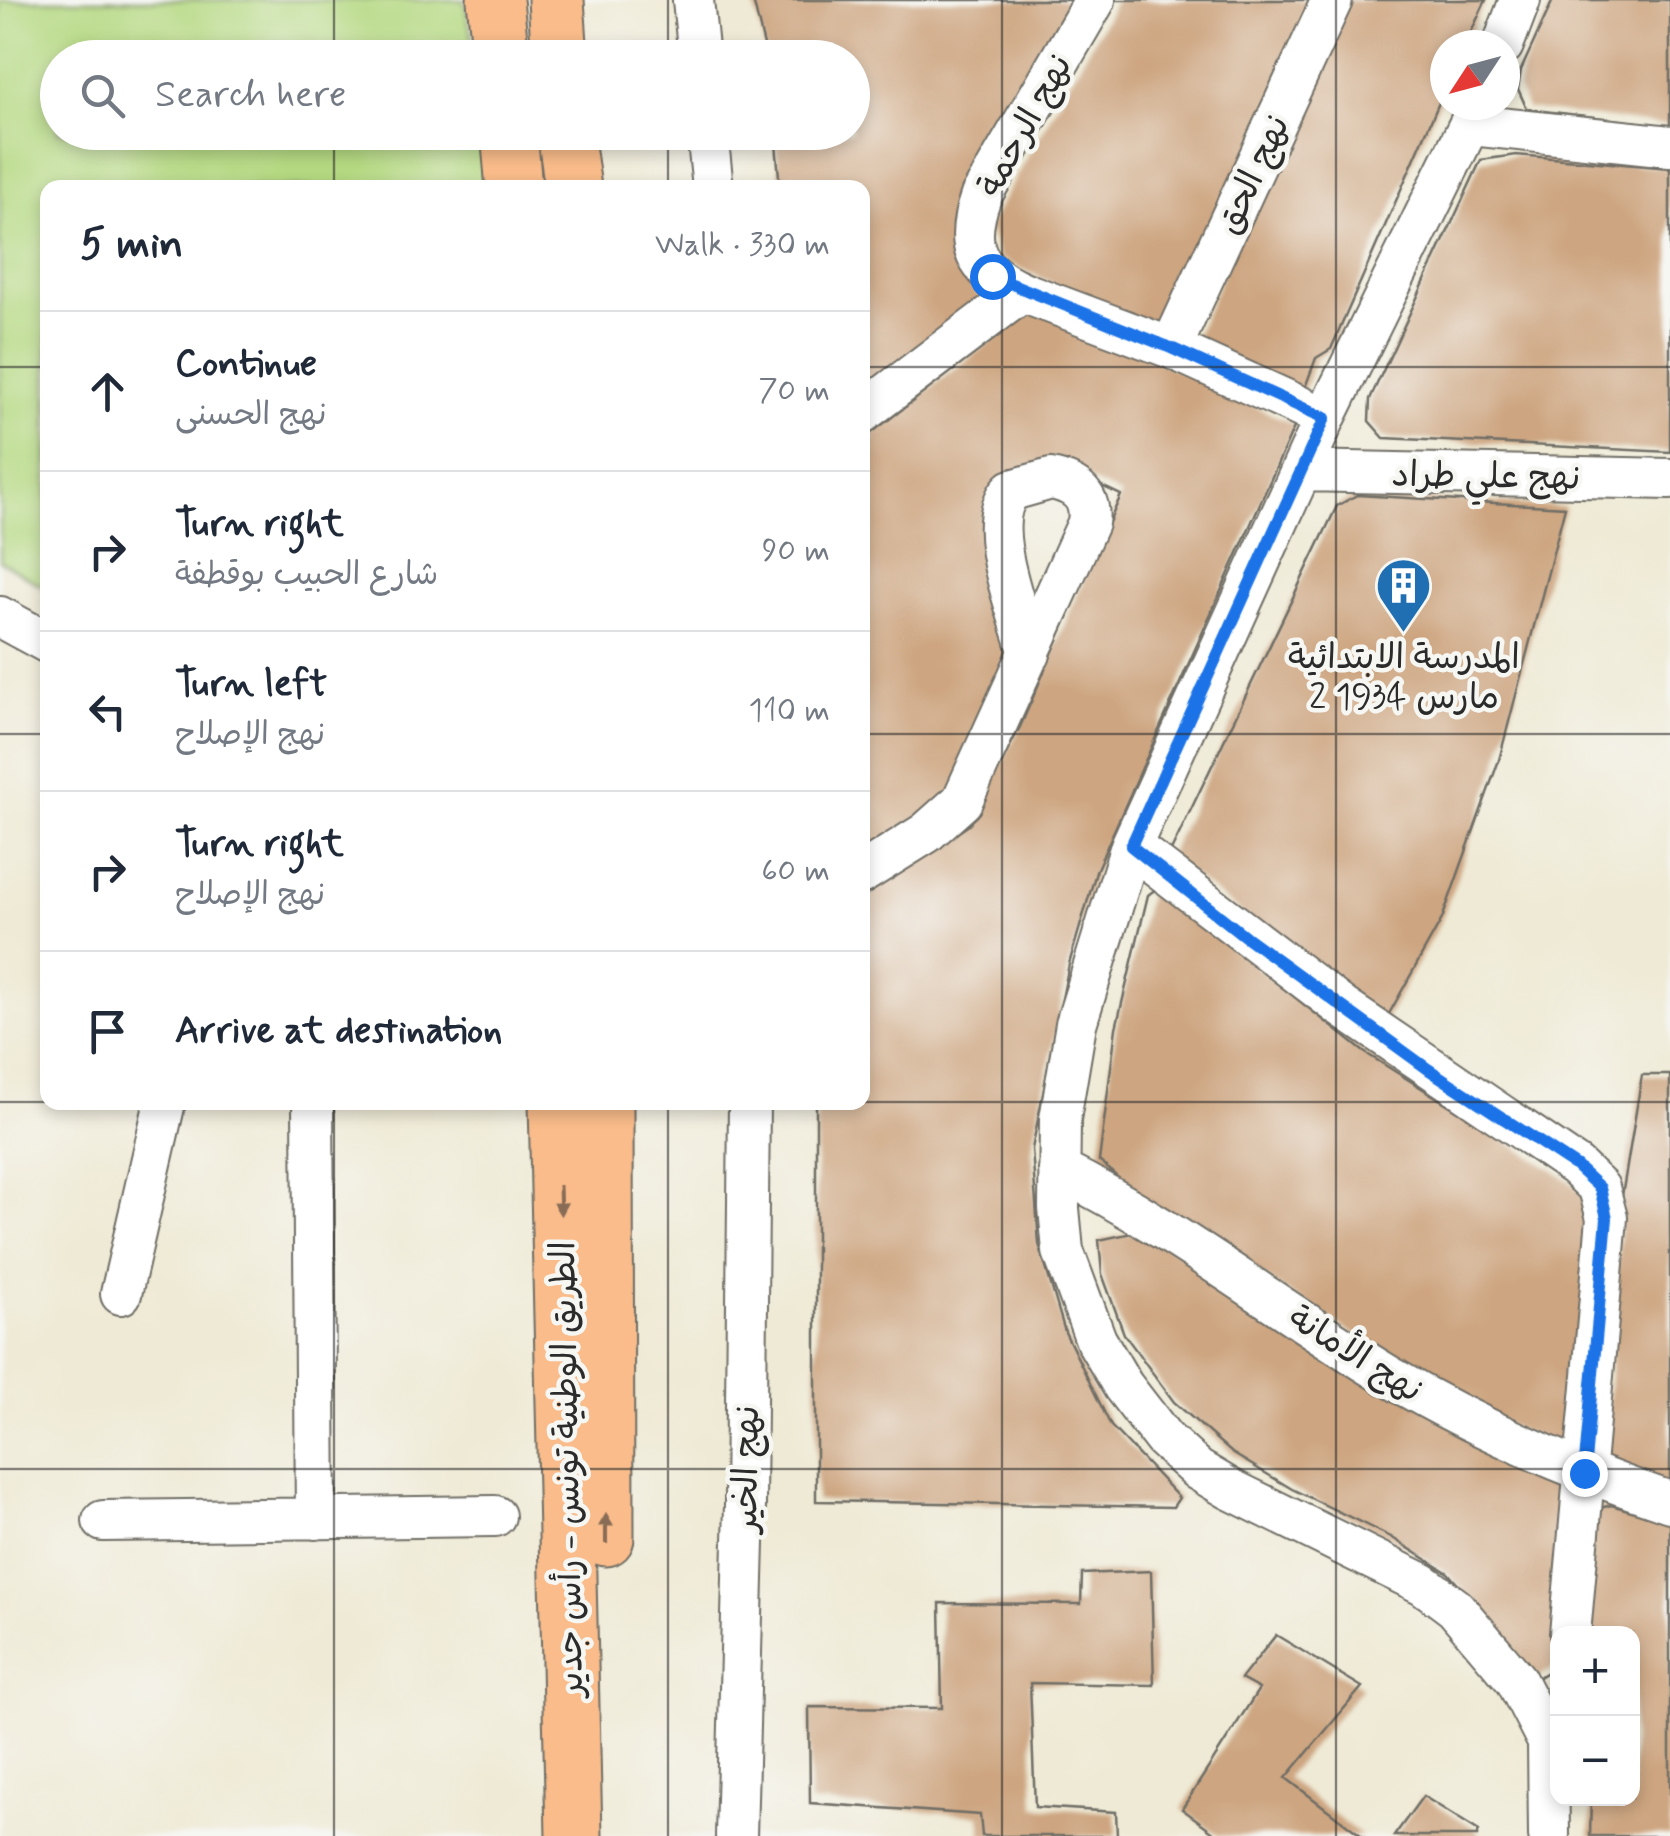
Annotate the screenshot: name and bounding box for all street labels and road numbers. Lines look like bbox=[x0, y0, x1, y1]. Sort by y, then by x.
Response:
street label: نهج الرحمة bbox=[968, 46, 1084, 206]
street label: نهج الحق bbox=[1206, 108, 1301, 242]
street label: نهج علي طراد bbox=[1391, 452, 1581, 508]
street label: الطريق الوطنية تونس - رأس جدير bbox=[541, 1241, 595, 1700]
street label: نهج الأمانة bbox=[1279, 1294, 1432, 1414]
street label: نهج الخير bbox=[723, 1405, 771, 1536]

